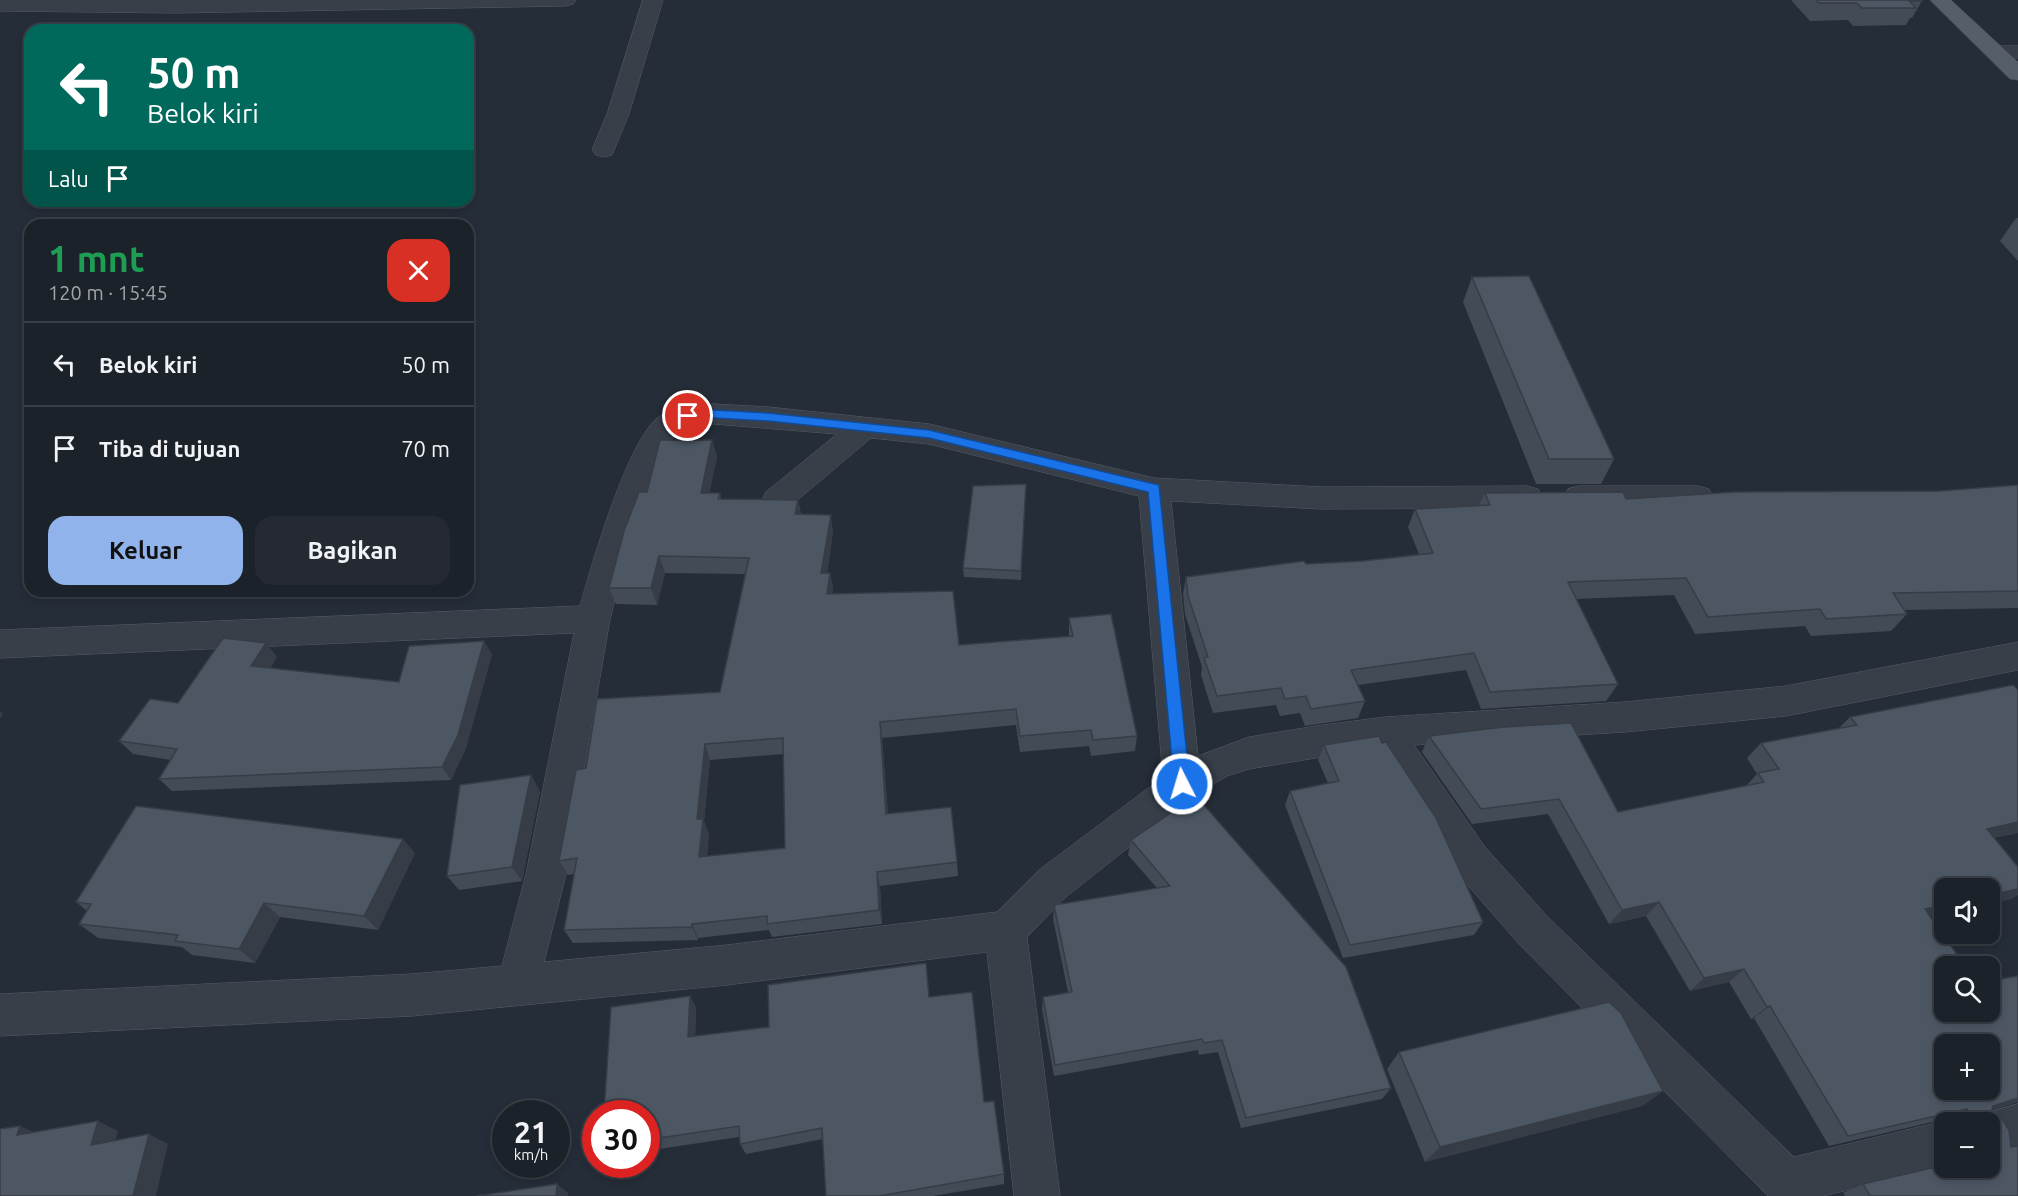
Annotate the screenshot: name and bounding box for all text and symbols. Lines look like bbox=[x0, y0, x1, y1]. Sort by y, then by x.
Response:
icon: left bbox=[48, 48, 126, 126]
text: 50 m bbox=[147, 49, 241, 96]
text: Belok kiri bbox=[147, 98, 259, 128]
icon: arrive bbox=[101, 162, 134, 195]
text: Lalu bbox=[48, 166, 89, 191]
text: 1 mnt bbox=[48, 238, 144, 279]
button: close bbox=[387, 239, 450, 302]
text: 120 m · 15:45 bbox=[48, 281, 168, 304]
icon: left bbox=[48, 348, 81, 381]
text: Belok kiri bbox=[99, 352, 197, 377]
text: 50 m bbox=[401, 352, 450, 377]
pin bbox=[662, 390, 713, 441]
icon: arrive bbox=[671, 399, 704, 432]
icon: arrive bbox=[48, 432, 81, 465]
text: Tiba di tujuan bbox=[99, 436, 240, 461]
text: 70 m bbox=[401, 436, 450, 461]
button: Keluar bbox=[48, 516, 243, 585]
button: Bagikan bbox=[255, 516, 450, 585]
position arrow bbox=[1150, 752, 1214, 816]
map controls bbox=[1934, 878, 2000, 1178]
button: sound bbox=[1934, 878, 2000, 944]
button: search bbox=[1934, 956, 2000, 1022]
button: + bbox=[1934, 1034, 2000, 1100]
speed limit sign: 30 bbox=[582, 1100, 660, 1178]
button: − bbox=[1934, 1112, 2000, 1178]
text: 21 bbox=[514, 1115, 548, 1149]
text: km/h bbox=[514, 1146, 548, 1163]

